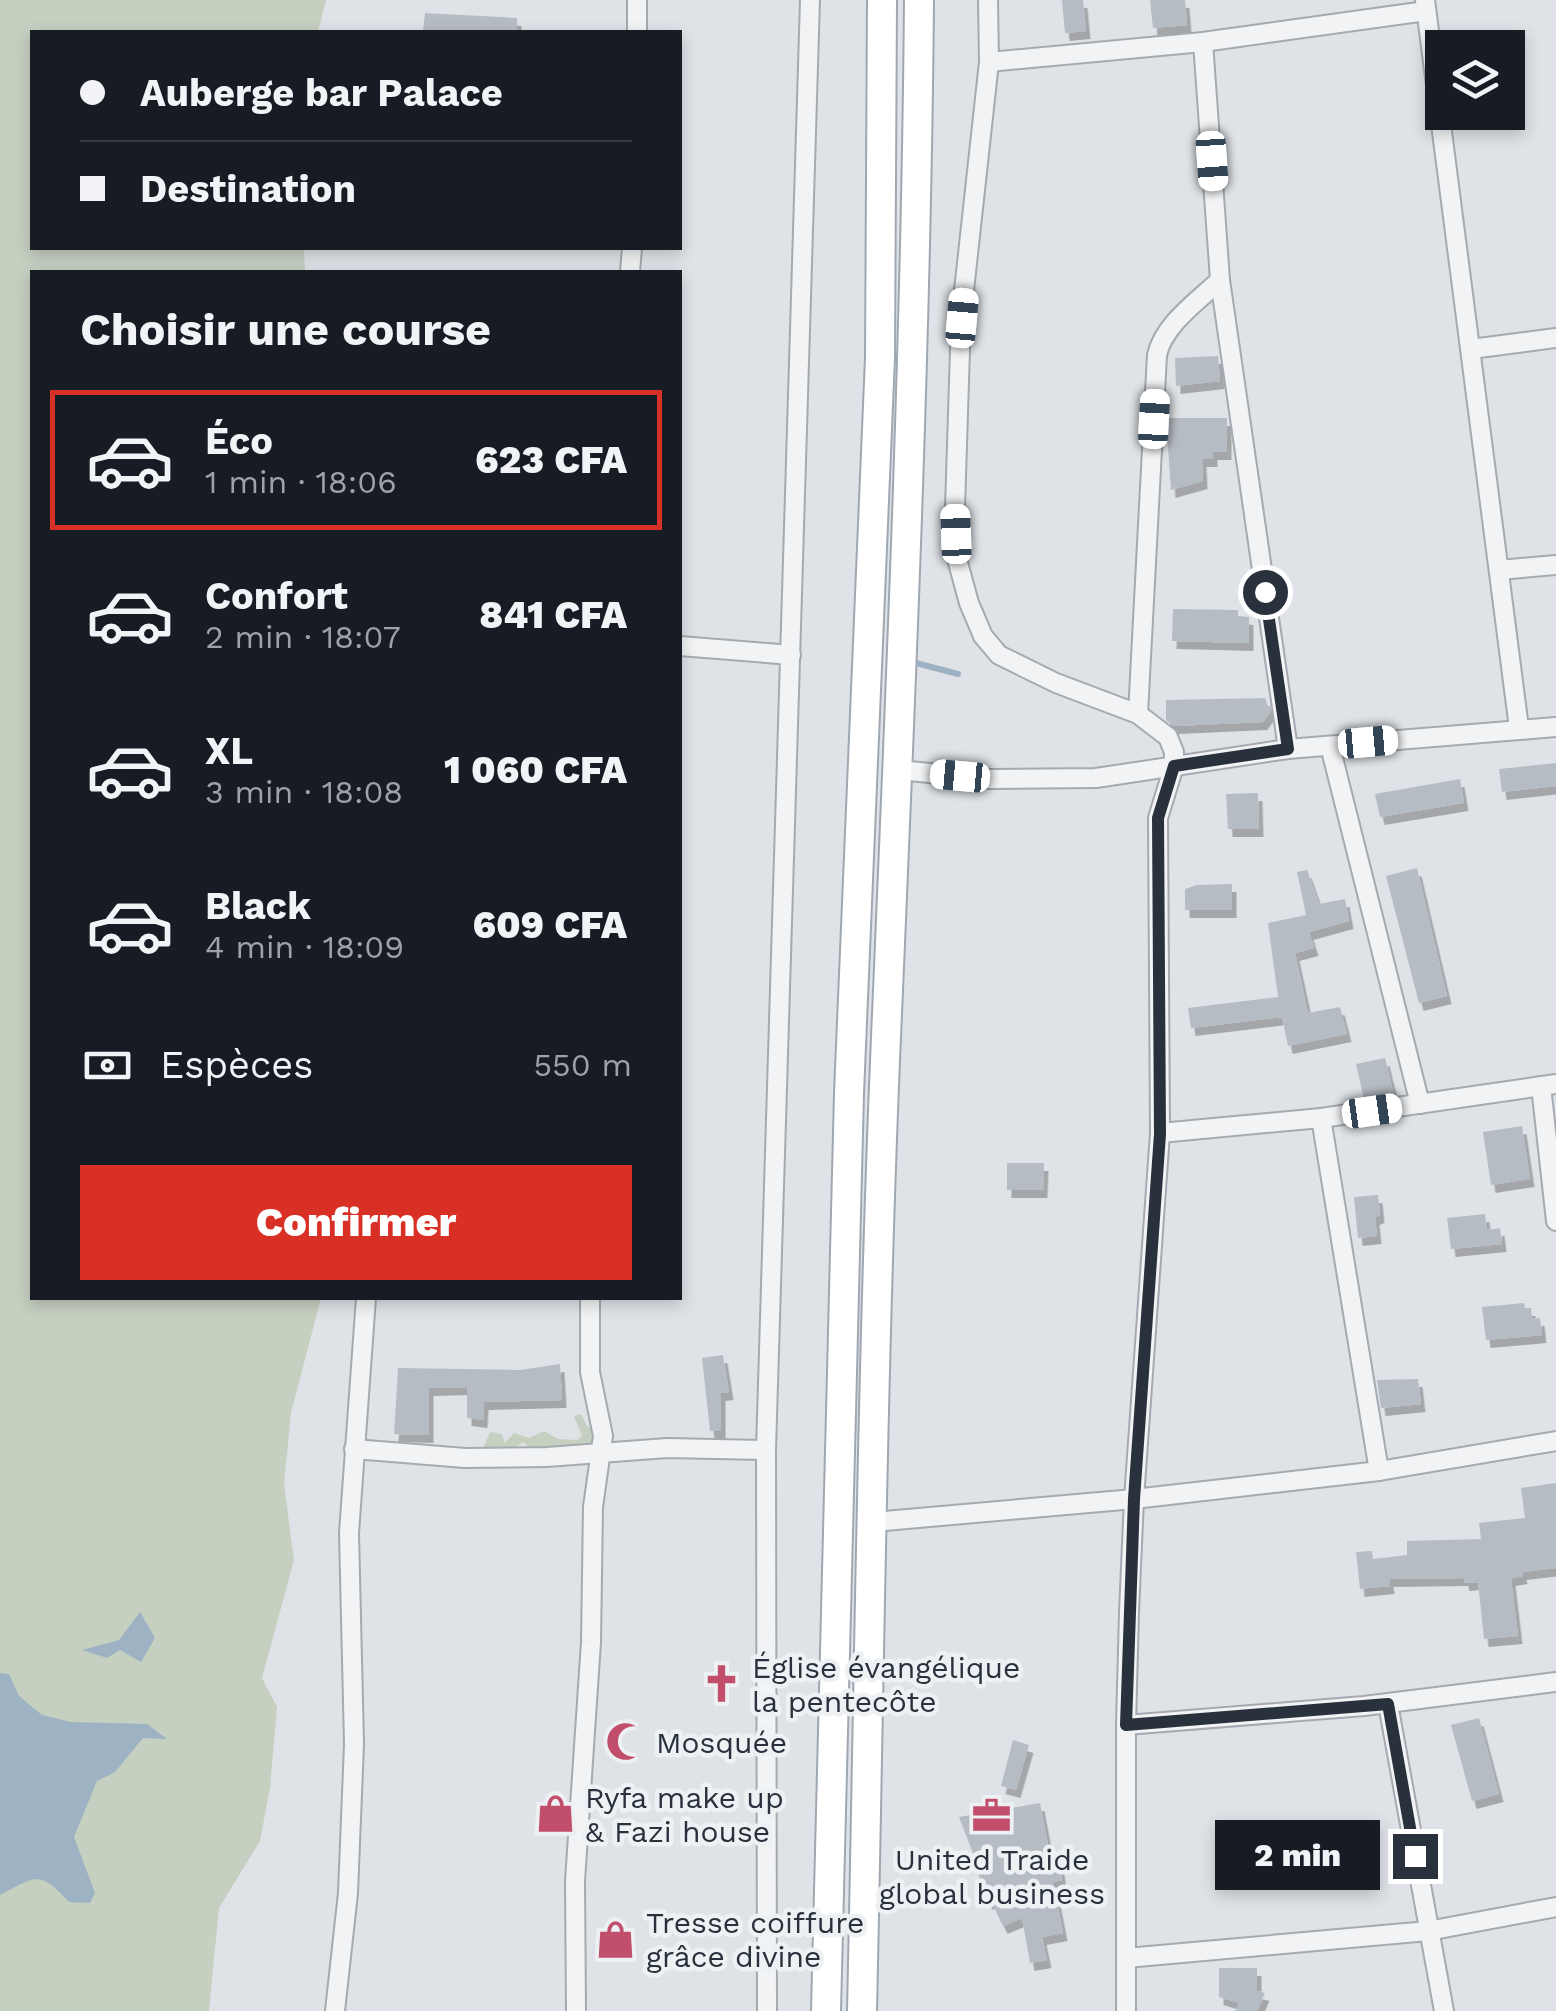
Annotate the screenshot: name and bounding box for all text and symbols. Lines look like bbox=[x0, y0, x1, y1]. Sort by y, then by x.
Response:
map controls bbox=[1425, 30, 1525, 130]
button: layers bbox=[1425, 30, 1525, 130]
text: Auberge bar Palace bbox=[140, 71, 503, 115]
car bbox=[1195, 130, 1229, 192]
text: Destination bbox=[140, 167, 356, 211]
car bbox=[944, 287, 980, 349]
text: Choisir une course bbox=[80, 303, 491, 356]
car bbox=[1137, 388, 1171, 450]
icon: car bbox=[85, 415, 175, 505]
text: Éco bbox=[205, 419, 273, 463]
text: 623 CFA bbox=[475, 438, 627, 482]
text: 1 min · 18:06 bbox=[205, 463, 397, 501]
car bbox=[940, 503, 972, 565]
icon: car bbox=[85, 570, 175, 660]
route start bbox=[1243, 570, 1288, 615]
text: Confort bbox=[205, 574, 348, 618]
text: 841 CFA bbox=[479, 593, 627, 637]
text: 2 min · 18:07 bbox=[205, 618, 401, 656]
car bbox=[1337, 724, 1399, 760]
icon: car bbox=[85, 725, 175, 815]
text: XL bbox=[205, 729, 253, 773]
text: 1 060 CFA bbox=[444, 748, 627, 792]
car bbox=[929, 758, 991, 794]
text: 3 min · 18:08 bbox=[205, 773, 403, 811]
icon: car bbox=[85, 880, 175, 970]
text: Black bbox=[205, 884, 311, 928]
text: 609 CFA bbox=[472, 903, 627, 947]
text: 4 min · 18:09 bbox=[205, 928, 404, 966]
icon: cash bbox=[80, 1038, 135, 1093]
text: Espèces bbox=[160, 1043, 313, 1087]
text: 550 m bbox=[533, 1046, 632, 1084]
car bbox=[1340, 1092, 1404, 1130]
button: Confirmer bbox=[80, 1165, 632, 1280]
place label: Église évangélique la pentecôte bbox=[752, 1650, 1020, 1719]
church icon: Église évangélique la pentecôte bbox=[701, 1663, 743, 1705]
mosque icon: Mosquée bbox=[605, 1721, 647, 1763]
place label: Mosquée bbox=[656, 1725, 787, 1760]
place label: Ryfa make up & Fazi house bbox=[585, 1780, 784, 1849]
shop icon: Ryfa make up & Fazi house bbox=[534, 1793, 576, 1835]
office icon: United Traide global business bbox=[971, 1794, 1013, 1836]
callout: 2 min bbox=[1215, 1821, 1380, 1891]
route end bbox=[1393, 1834, 1438, 1879]
text: 2 min bbox=[1254, 1836, 1341, 1874]
place label: United Traide global business bbox=[879, 1842, 1105, 1911]
place label: Tresse coiffure grâce divine bbox=[646, 1905, 864, 1974]
shop icon: Tresse coiffure grâce divine bbox=[595, 1918, 637, 1960]

